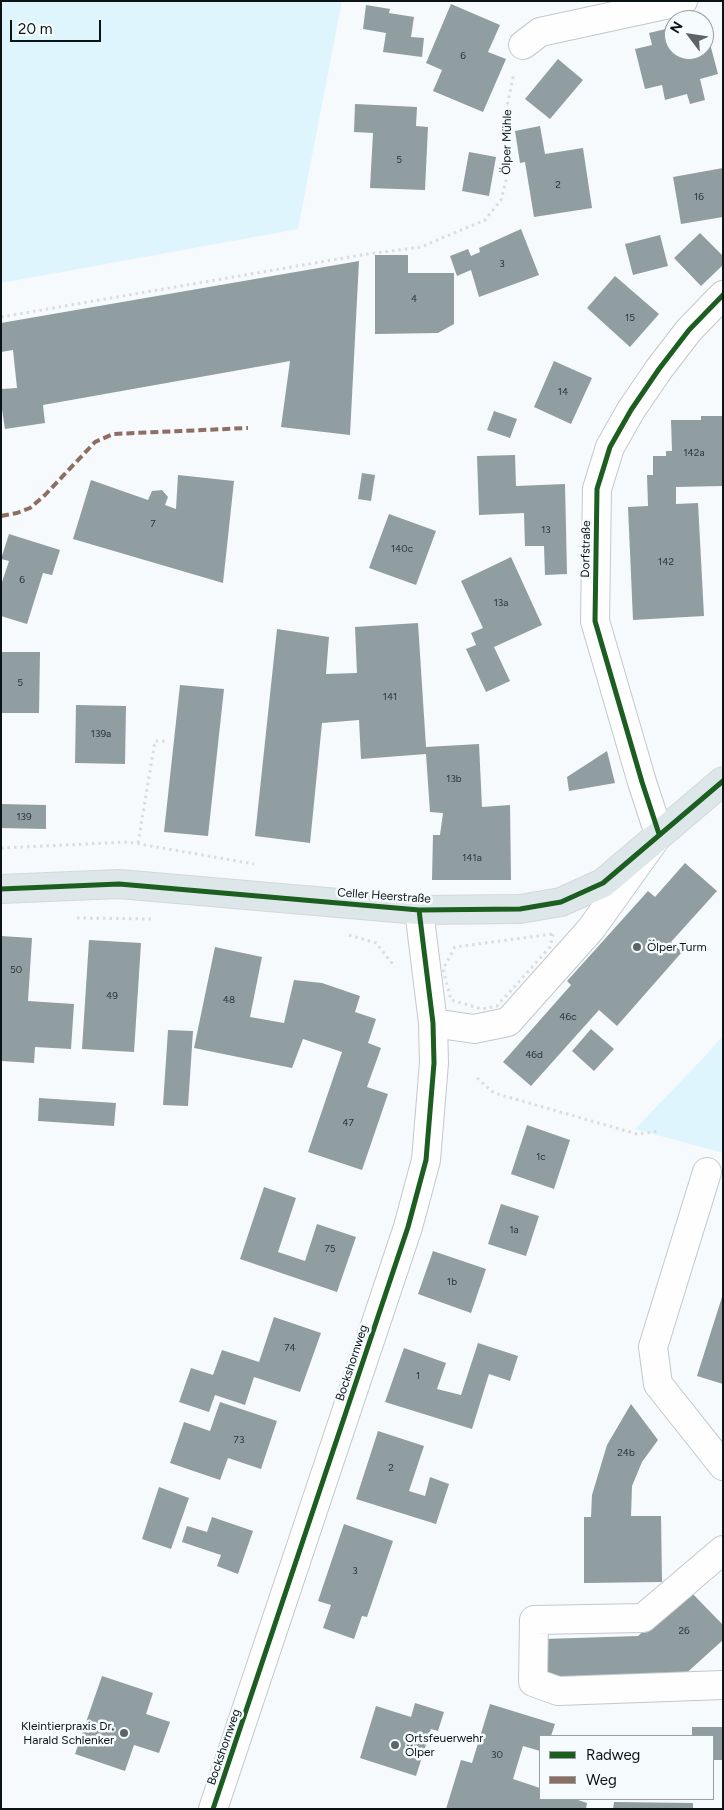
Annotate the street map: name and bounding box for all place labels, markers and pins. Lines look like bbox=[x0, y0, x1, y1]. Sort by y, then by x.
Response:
place label: Ölper Turm bbox=[647, 940, 707, 954]
marker: Ölper Turm bbox=[631, 941, 643, 953]
place label: Kleintierpraxis Dr. Harald Schlenker bbox=[21, 1719, 114, 1747]
marker: Kleintierpraxis Dr. Harald Schlenker bbox=[118, 1727, 130, 1739]
place label: Ortsfeuerwehr Ölper bbox=[405, 1731, 483, 1759]
marker: Ortsfeuerwehr Ölper bbox=[389, 1739, 401, 1751]

